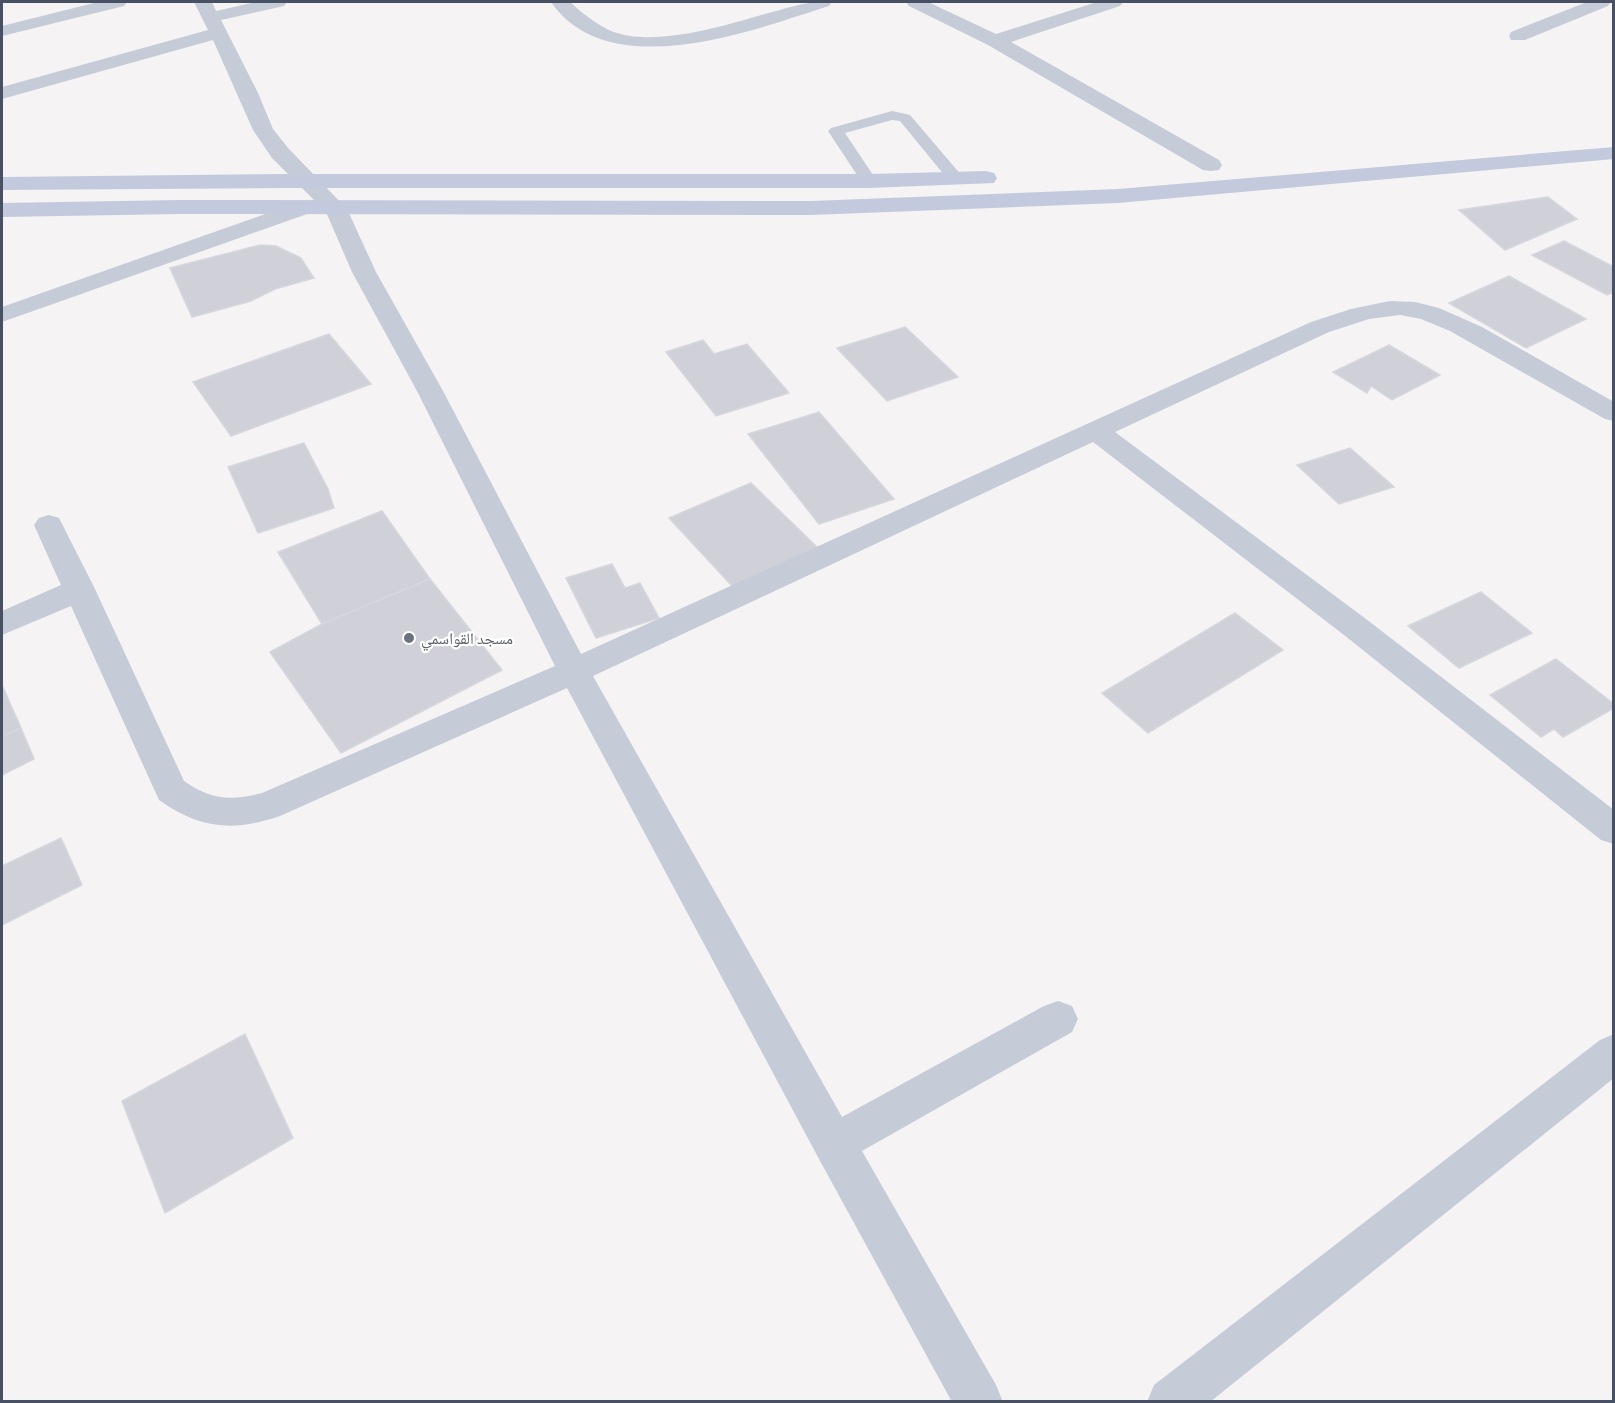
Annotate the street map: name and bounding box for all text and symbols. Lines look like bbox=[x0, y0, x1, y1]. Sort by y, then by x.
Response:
place label: مسجد القواسمي bbox=[421, 628, 513, 651]
marker: مسجد القواسمي bbox=[402, 631, 416, 645]

